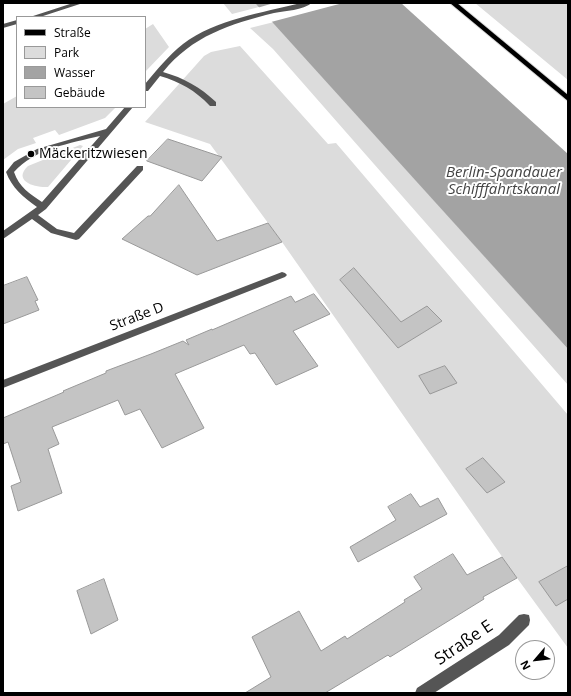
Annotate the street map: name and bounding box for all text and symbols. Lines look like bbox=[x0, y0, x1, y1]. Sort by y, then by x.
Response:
legend bbox=[16, 16, 146, 108]
text: Straße bbox=[54, 24, 91, 41]
text: Park bbox=[54, 44, 79, 61]
text: Wasser bbox=[54, 64, 95, 81]
text: Gebäude bbox=[54, 84, 105, 101]
place label: Mäckeritzwiesen bbox=[39, 146, 147, 162]
marker: Mäckeritzwiesen bbox=[26, 149, 36, 159]
water label: Berlin-Spandauer Schifffahrtskanal bbox=[446, 164, 562, 199]
street label: Straße D bbox=[108, 299, 166, 335]
street label: Straße E bbox=[431, 616, 497, 670]
north arrow bbox=[515, 640, 555, 680]
text: N bbox=[516, 658, 534, 673]

